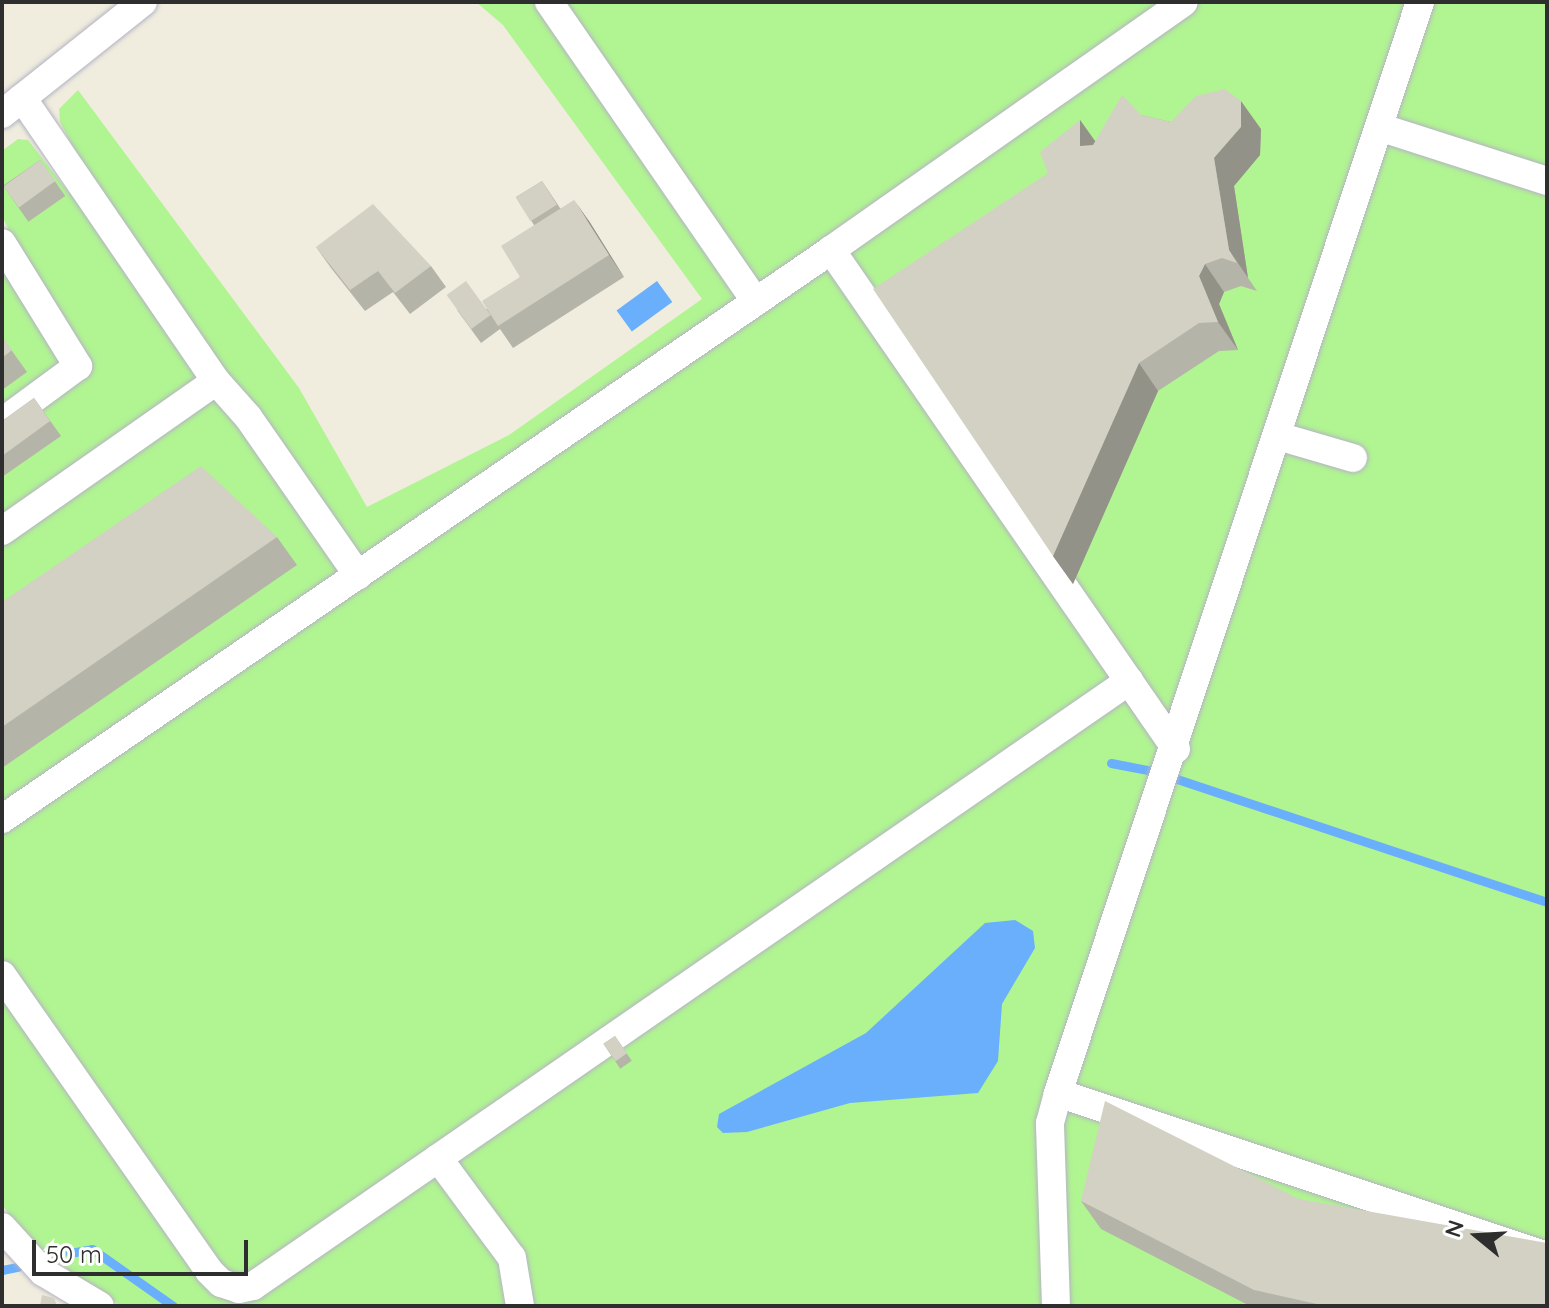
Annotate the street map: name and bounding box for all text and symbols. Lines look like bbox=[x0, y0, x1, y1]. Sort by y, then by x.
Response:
north arrow bbox=[1437, 1196, 1517, 1276]
text: N bbox=[1438, 1217, 1470, 1241]
scale bar bbox=[36, 1224, 252, 1274]
text: 50 m bbox=[46, 1239, 102, 1269]

